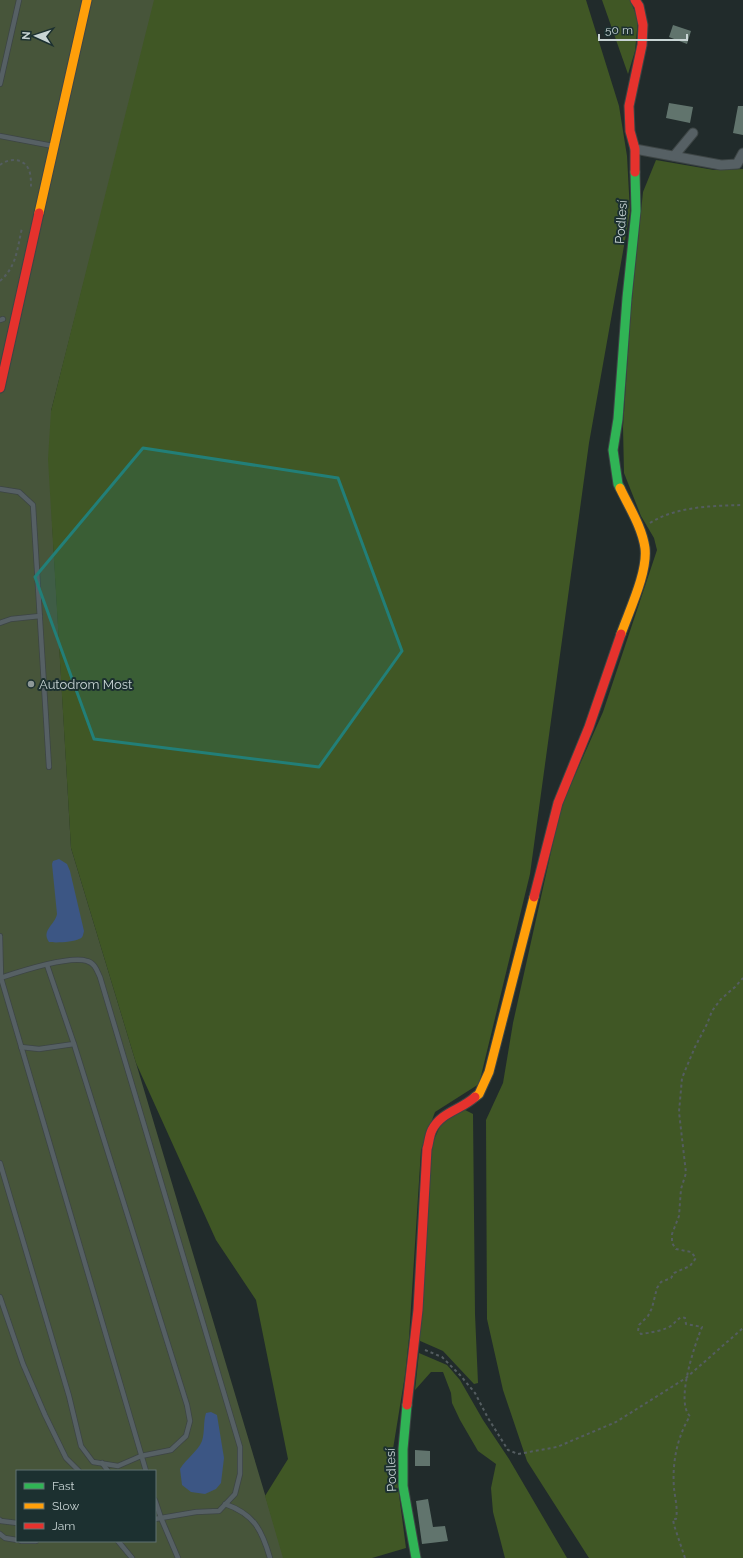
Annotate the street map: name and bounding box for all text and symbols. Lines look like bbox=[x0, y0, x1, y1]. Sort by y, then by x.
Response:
north arrow bbox=[16, 16, 56, 56]
scale bar bbox=[599, 16, 687, 42]
text: 50 m bbox=[605, 23, 633, 37]
text: N bbox=[20, 31, 33, 40]
street label: Podlesí bbox=[612, 199, 630, 245]
place label: Autodrom Most bbox=[39, 677, 133, 692]
marker: Autodrom Most bbox=[26, 679, 36, 689]
street label: Podlesí bbox=[383, 1448, 399, 1492]
legend bbox=[16, 1470, 156, 1542]
text: Fast bbox=[52, 1479, 75, 1493]
text: Slow bbox=[52, 1499, 79, 1513]
text: Jam bbox=[52, 1519, 75, 1533]

